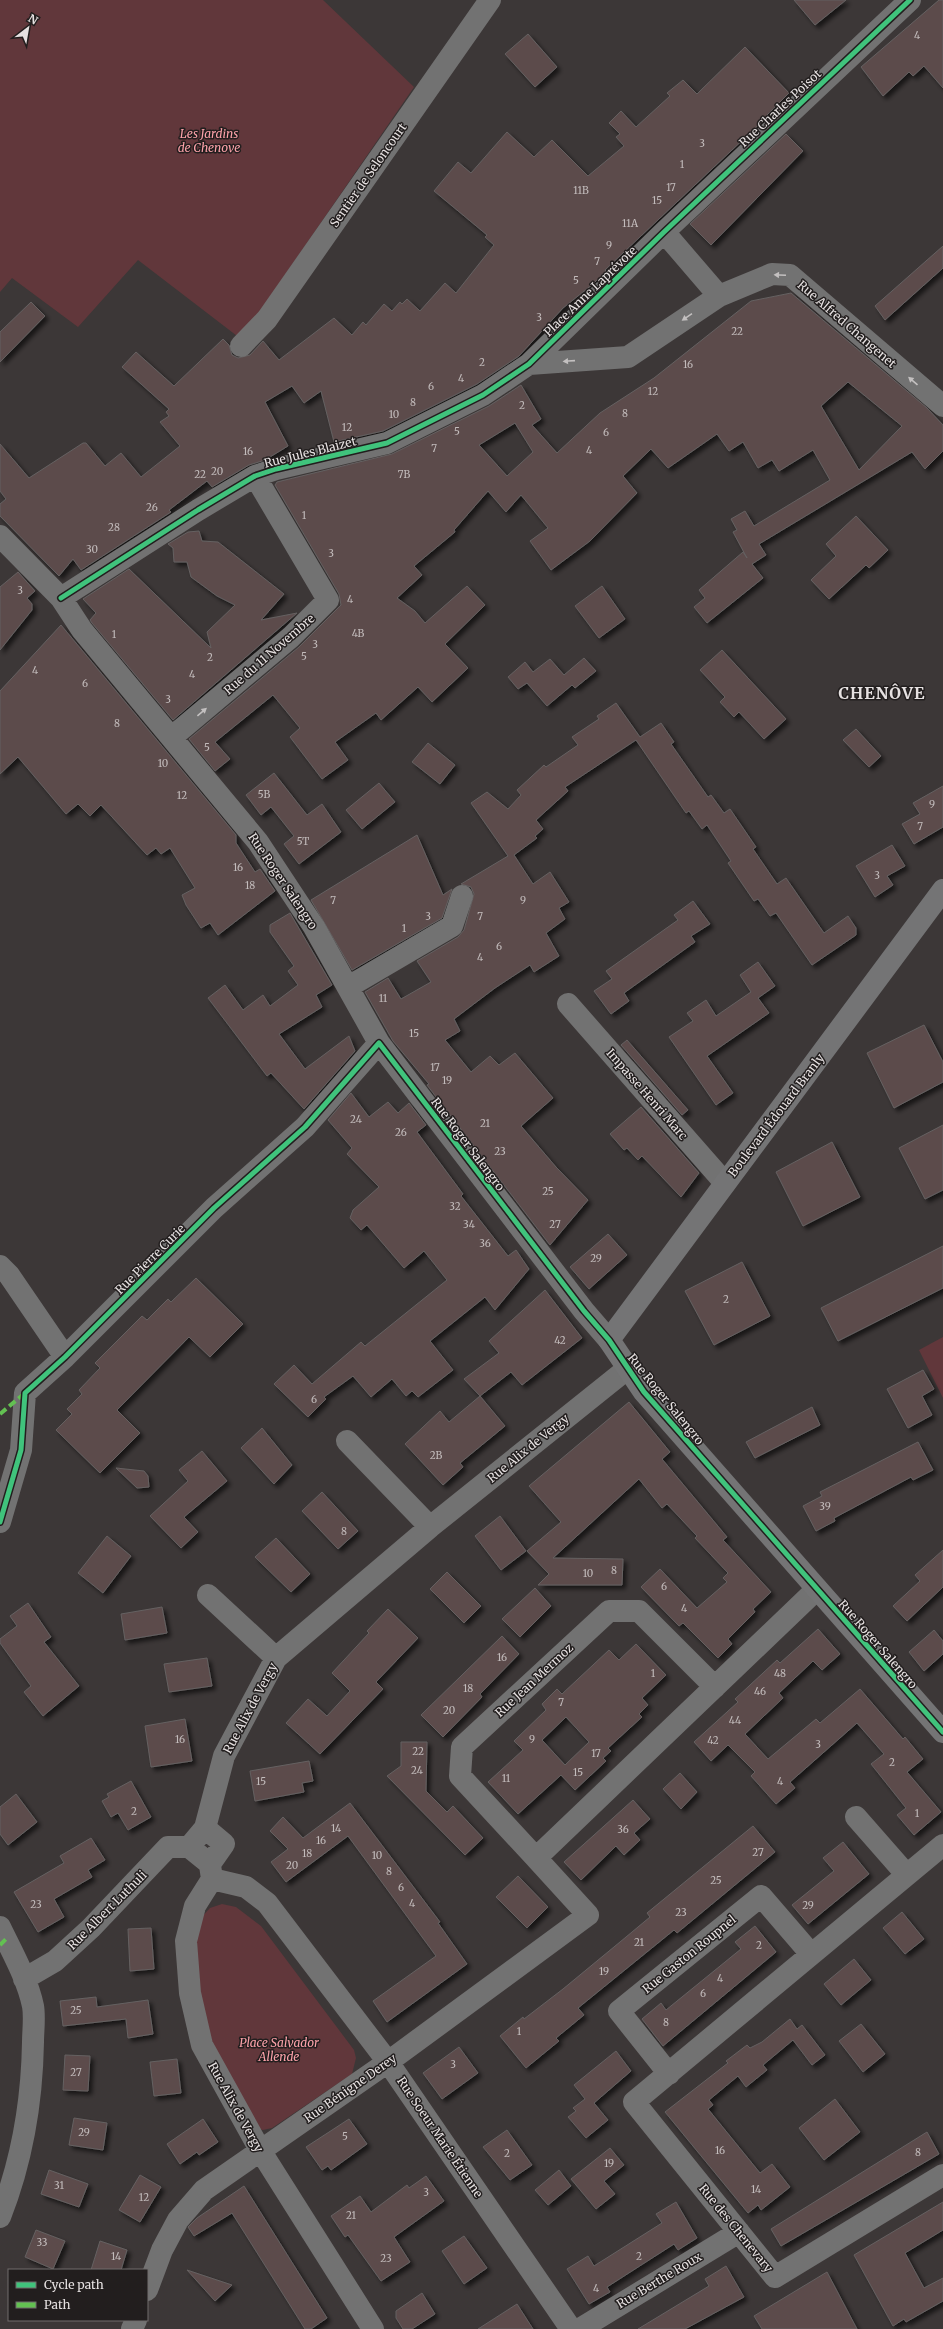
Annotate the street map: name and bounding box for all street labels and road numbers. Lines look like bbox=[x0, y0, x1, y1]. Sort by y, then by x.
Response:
street label: Rue Charles Poisot bbox=[736, 66, 824, 150]
street label: Sentier de Seloncourt bbox=[326, 120, 410, 230]
street label: Place Anne Laprévote bbox=[540, 243, 640, 339]
street label: Rue Alfred Changenet bbox=[795, 277, 900, 371]
street label: Rue Jules Blaizet bbox=[262, 433, 358, 471]
street label: Rue du 11 Novembre bbox=[221, 611, 317, 697]
street label: Rue Roger Salengro bbox=[245, 830, 321, 932]
street label: Impasse Henri Marc bbox=[603, 1045, 691, 1143]
street label: Boulevard Édouard Branly bbox=[725, 1050, 827, 1180]
street label: Rue Roger Salengro bbox=[428, 1094, 508, 1194]
street label: Rue Pierre Curie bbox=[112, 1221, 188, 1297]
street label: Rue Roger Salengro bbox=[625, 1350, 707, 1448]
street label: Rue Alix de Vergy bbox=[484, 1410, 572, 1486]
street label: Rue Roger Salengro bbox=[835, 1597, 921, 1691]
street label: Rue Jean Mermoz bbox=[492, 1640, 576, 1720]
street label: Rue Alix de Vergy bbox=[220, 1660, 280, 1756]
street label: Rue Albert Luthuli bbox=[64, 1867, 150, 1953]
street label: Rue Gaston Roupnel bbox=[639, 1912, 739, 1996]
street label: Rue Bénigne Derey bbox=[301, 2050, 399, 2126]
street label: Rue Alix de Vergy bbox=[205, 2059, 267, 2155]
street label: Rue Soeur Marie Étienne bbox=[394, 2074, 486, 2200]
street label: Rue des Chenevary bbox=[696, 2181, 776, 2275]
street label: Rue Berthe Roux bbox=[614, 2248, 705, 2311]

